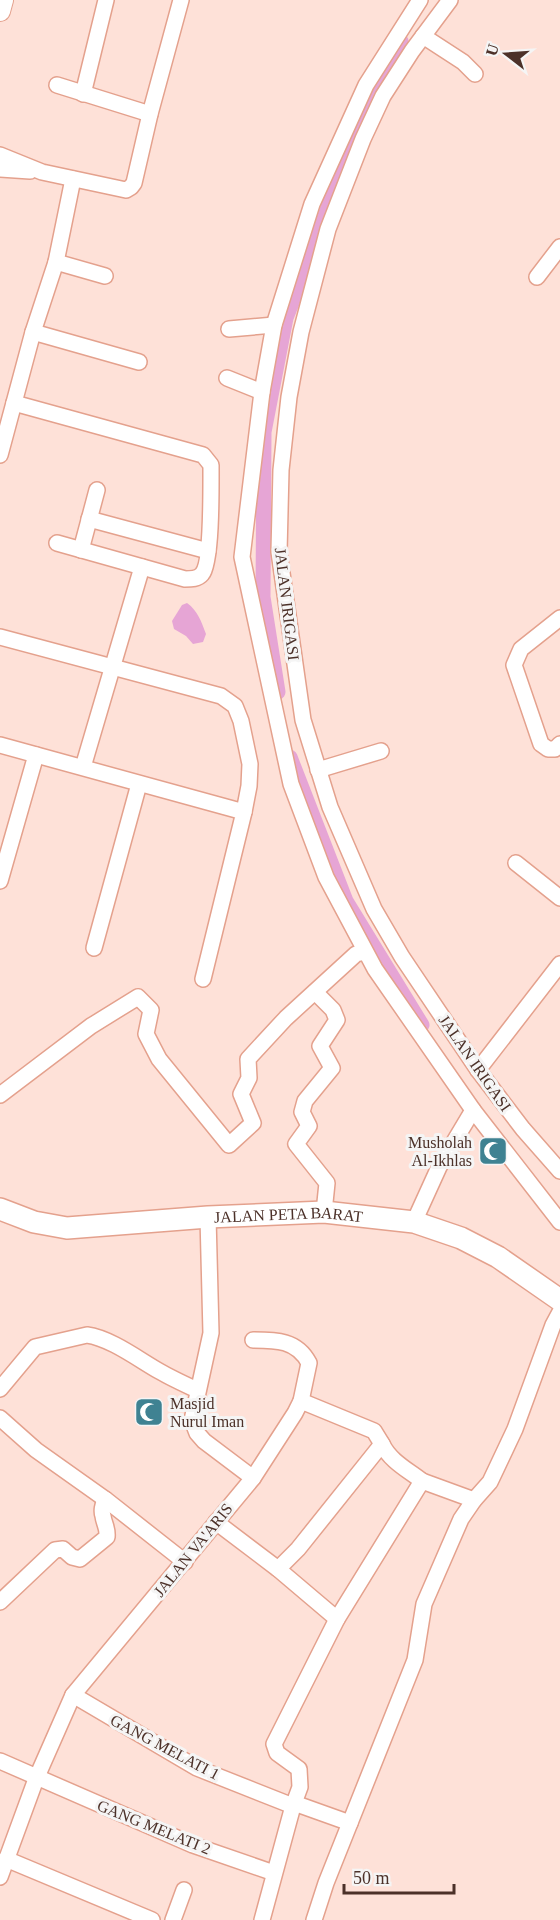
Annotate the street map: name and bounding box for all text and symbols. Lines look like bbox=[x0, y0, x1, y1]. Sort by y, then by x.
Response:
north arrow bbox=[476, 24, 536, 84]
text: U bbox=[482, 41, 502, 58]
street label: JALAN IRIGASI bbox=[272, 547, 302, 661]
street label: JALAN IRIGASI bbox=[436, 1012, 514, 1114]
place label: Musholah Al-Ikhlas bbox=[408, 1134, 472, 1169]
mosque icon: Musholah Al-Ikhlas bbox=[477, 1135, 509, 1167]
street label: JALAN PETA BARAT bbox=[214, 1203, 364, 1225]
place label: Masjid Nurul Iman bbox=[170, 1395, 244, 1430]
mosque icon: Masjid Nurul Iman bbox=[133, 1396, 165, 1428]
street label: JALAN VA'ARIS bbox=[150, 1500, 236, 1600]
street label: GANG MELATI 1 bbox=[108, 1711, 222, 1783]
street label: GANG MELATI 2 bbox=[95, 1796, 213, 1858]
scale bar bbox=[344, 1857, 454, 1895]
text: 50 m bbox=[353, 1868, 390, 1888]

